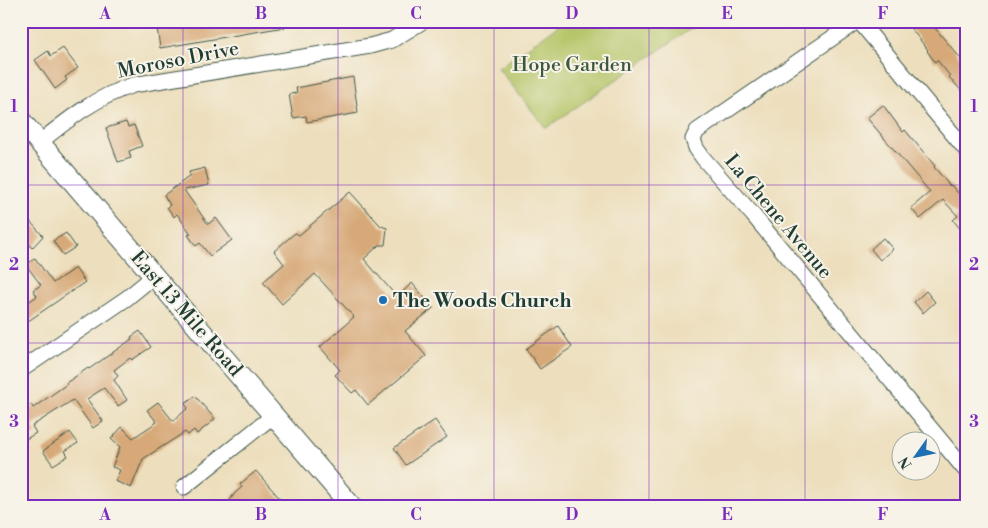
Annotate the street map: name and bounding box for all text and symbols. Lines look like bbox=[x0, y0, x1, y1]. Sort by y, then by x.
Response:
text: A bbox=[98, 4, 111, 24]
text: B bbox=[255, 4, 267, 24]
text: C bbox=[410, 4, 422, 24]
text: D bbox=[566, 4, 579, 24]
text: E bbox=[721, 4, 733, 24]
text: F bbox=[877, 4, 889, 24]
street label: Moroso Drive bbox=[115, 36, 241, 85]
park label: Hope Garden bbox=[512, 53, 632, 78]
text: 1 bbox=[10, 97, 18, 117]
text: 1 bbox=[970, 97, 978, 117]
street label: La Chene Avenue bbox=[718, 149, 837, 284]
street label: East 13 Mile Road bbox=[124, 246, 248, 383]
text: 2 bbox=[9, 255, 19, 275]
text: 2 bbox=[969, 255, 979, 275]
place label: The Woods Church bbox=[393, 289, 572, 314]
marker: The Woods Church bbox=[377, 294, 389, 306]
text: 3 bbox=[9, 412, 19, 432]
text: 3 bbox=[969, 412, 979, 432]
north arrow bbox=[890, 430, 940, 480]
text: N bbox=[895, 453, 917, 472]
text: A bbox=[98, 505, 111, 525]
text: B bbox=[255, 505, 267, 525]
text: C bbox=[410, 505, 422, 525]
text: D bbox=[566, 505, 579, 525]
text: E bbox=[721, 505, 733, 525]
text: F bbox=[877, 505, 889, 525]

